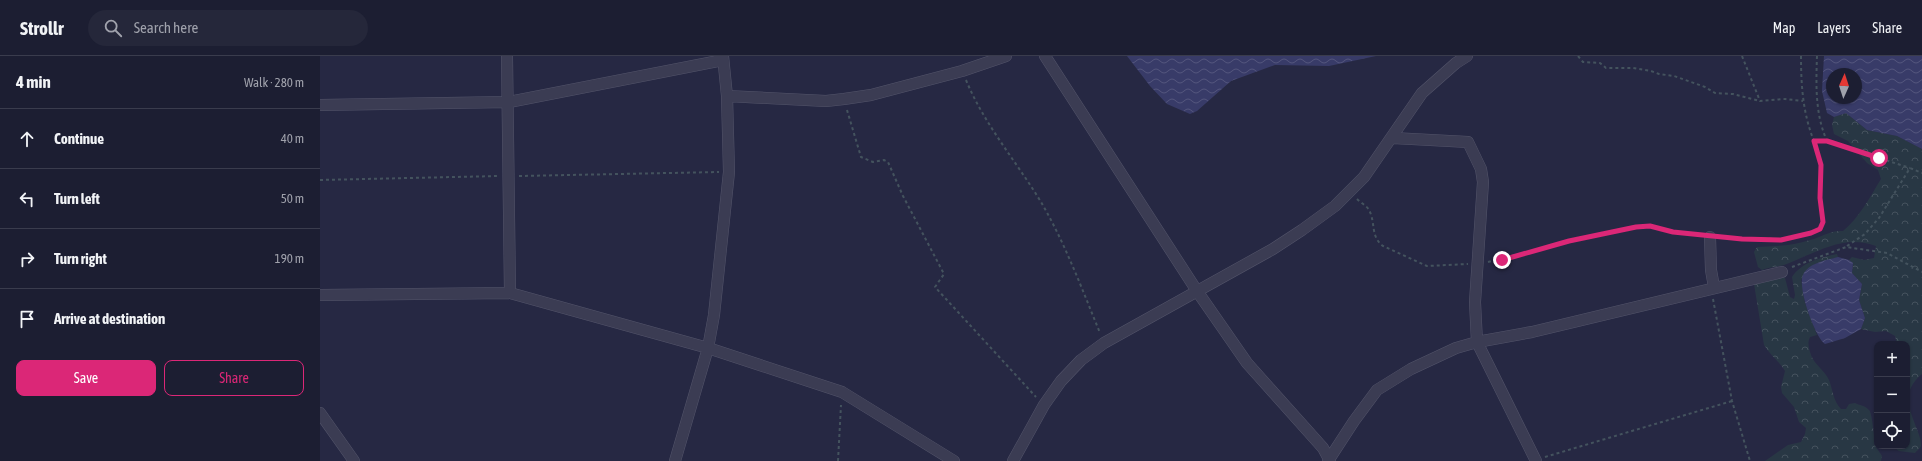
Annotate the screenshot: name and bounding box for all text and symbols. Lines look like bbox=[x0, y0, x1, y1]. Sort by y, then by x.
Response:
search box bbox=[88, 10, 368, 46]
text: Strollr bbox=[20, 17, 64, 39]
icon: search bbox=[102, 17, 124, 39]
text: Search here bbox=[134, 19, 198, 36]
text: Map bbox=[1773, 20, 1795, 36]
text: Layers bbox=[1817, 20, 1850, 36]
text: Share bbox=[1872, 20, 1902, 36]
north arrow bbox=[1826, 68, 1862, 104]
text: 4 min bbox=[16, 72, 51, 92]
text: Walk · 280 m bbox=[244, 75, 304, 90]
icon: ahead bbox=[16, 128, 38, 150]
text: Continue bbox=[54, 130, 104, 147]
text: 40 m bbox=[281, 131, 304, 146]
route start bbox=[1870, 149, 1888, 167]
icon: left bbox=[16, 188, 38, 210]
text: Turn left bbox=[54, 190, 100, 207]
text: 50 m bbox=[281, 191, 304, 206]
icon: right bbox=[16, 248, 38, 270]
text: Turn right bbox=[54, 250, 107, 267]
text: 190 m bbox=[275, 251, 304, 266]
route end bbox=[1493, 251, 1511, 269]
icon: arrive bbox=[16, 308, 38, 330]
text: Arrive at destination bbox=[54, 310, 165, 327]
map controls bbox=[1874, 341, 1910, 449]
button: + bbox=[1874, 341, 1910, 377]
button: Save bbox=[16, 360, 156, 396]
button: Share bbox=[164, 360, 304, 396]
button: − bbox=[1874, 377, 1910, 413]
button: locate bbox=[1874, 413, 1910, 449]

